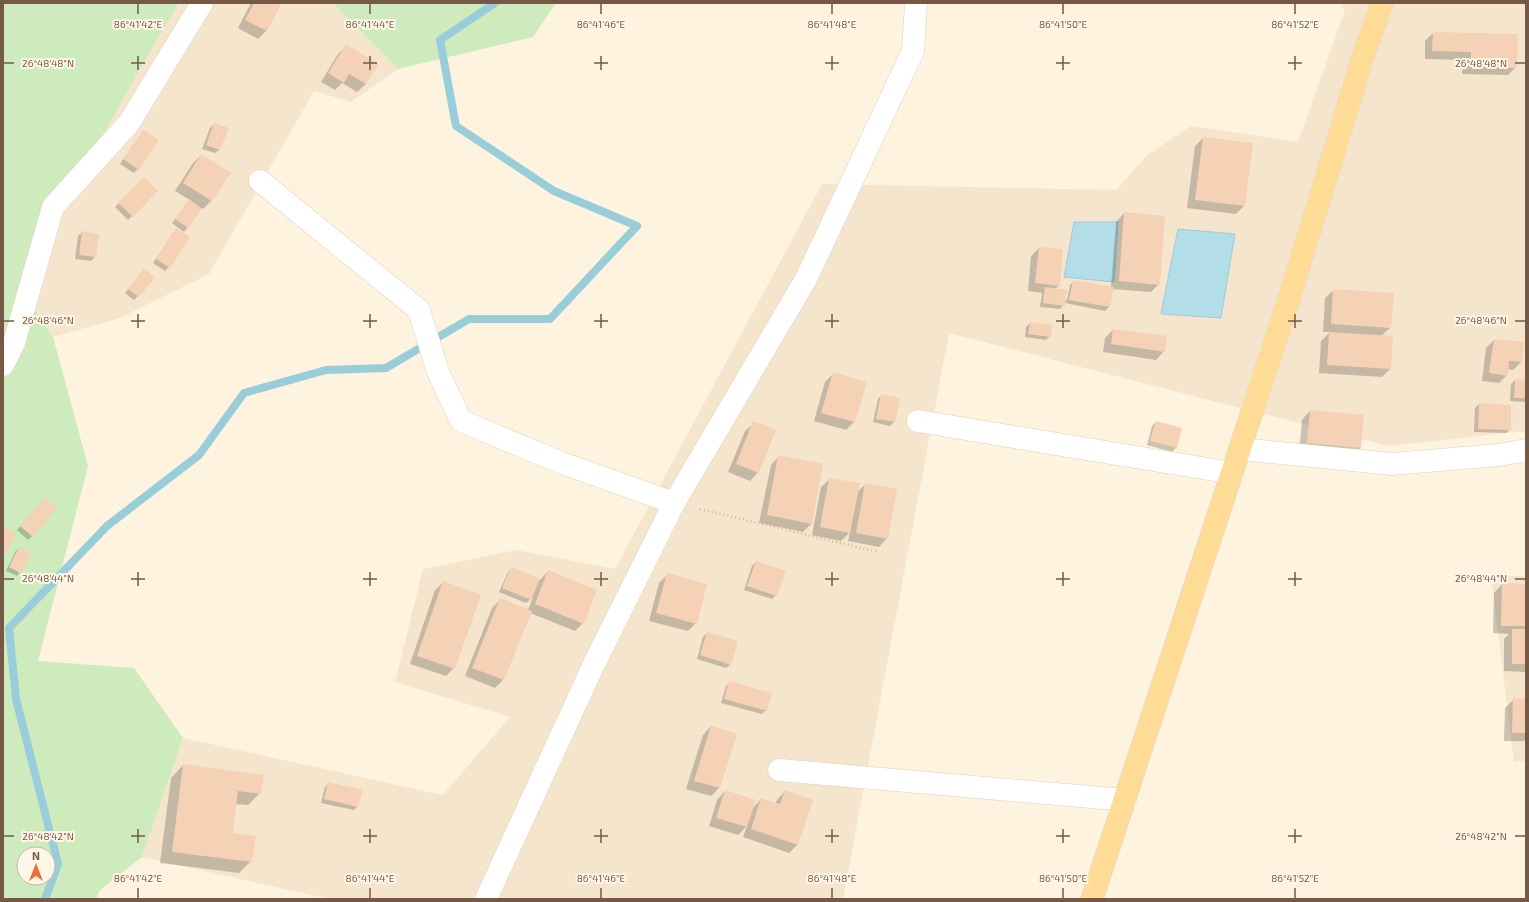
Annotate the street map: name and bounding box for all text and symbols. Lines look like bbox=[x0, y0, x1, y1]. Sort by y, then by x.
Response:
text: 86°41'42"E bbox=[114, 18, 163, 30]
text: 86°41'44"E bbox=[346, 18, 395, 30]
text: 86°41'46"E bbox=[577, 18, 626, 30]
text: 86°41'48"E bbox=[808, 18, 857, 30]
text: 86°41'50"E bbox=[1039, 18, 1087, 30]
text: 86°41'52"E bbox=[1271, 18, 1319, 30]
text: 26°48'48"N bbox=[22, 57, 74, 69]
text: 26°48'48"N bbox=[1455, 57, 1507, 69]
text: 26°48'46"N bbox=[22, 314, 74, 326]
text: 26°48'46"N bbox=[1455, 314, 1507, 326]
text: 26°48'44"N bbox=[22, 572, 74, 584]
text: 26°48'44"N bbox=[1455, 572, 1507, 584]
text: 26°48'42"N bbox=[22, 830, 74, 842]
text: 26°48'42"N bbox=[1455, 830, 1507, 842]
north arrow bbox=[16, 846, 56, 886]
text: N bbox=[32, 849, 40, 862]
text: 86°41'42"E bbox=[114, 872, 163, 884]
text: 86°41'44"E bbox=[346, 872, 395, 884]
text: 86°41'46"E bbox=[577, 872, 626, 884]
text: 86°41'48"E bbox=[808, 872, 857, 884]
text: 86°41'50"E bbox=[1039, 872, 1087, 884]
text: 86°41'52"E bbox=[1271, 872, 1319, 884]

